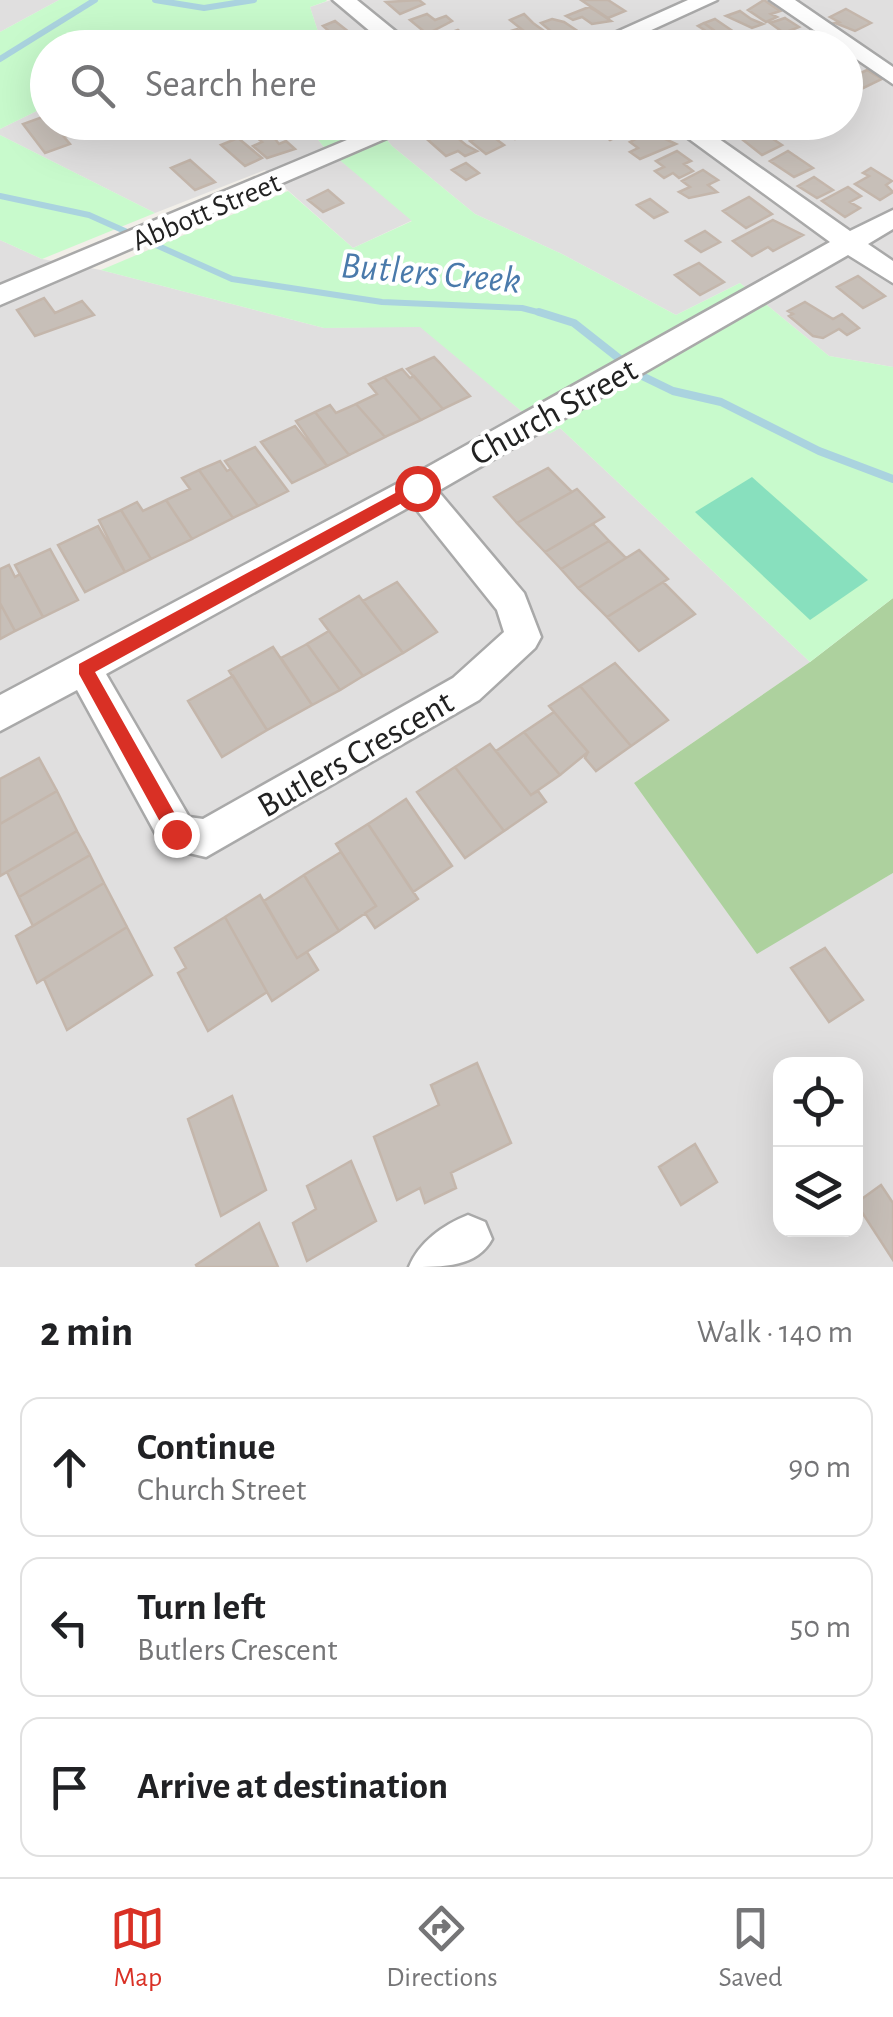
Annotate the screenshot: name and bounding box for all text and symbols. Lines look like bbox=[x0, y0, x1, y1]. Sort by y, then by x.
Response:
search box bbox=[30, 30, 863, 140]
icon: search bbox=[65, 58, 120, 113]
text: Search here bbox=[145, 66, 317, 104]
street label: Abbott Street bbox=[128, 167, 285, 257]
water label: Butlers Creek bbox=[339, 247, 522, 301]
street label: Church Street bbox=[464, 352, 643, 472]
route start bbox=[395, 466, 441, 512]
street label: Butlers Crescent bbox=[252, 684, 459, 824]
route end bbox=[154, 812, 200, 858]
map controls bbox=[773, 1057, 863, 1237]
button: locate bbox=[773, 1057, 863, 1147]
button: layers bbox=[773, 1147, 863, 1237]
text: 2 min bbox=[40, 1311, 133, 1353]
text: Walk · 140 m bbox=[697, 1316, 853, 1348]
text: Continue bbox=[137, 1429, 275, 1467]
icon: ahead bbox=[42, 1440, 97, 1495]
text: 90 m bbox=[788, 1451, 851, 1483]
text: Church Street bbox=[137, 1474, 306, 1506]
text: Turn left bbox=[137, 1589, 265, 1627]
icon: left bbox=[42, 1600, 97, 1655]
text: 50 m bbox=[790, 1611, 851, 1643]
text: Butlers Crescent bbox=[137, 1634, 338, 1666]
icon: arrive bbox=[42, 1760, 97, 1815]
text: Arrive at destination bbox=[137, 1768, 448, 1806]
tab: Map bbox=[110, 1901, 165, 1995]
tab: Directions bbox=[386, 1901, 498, 1995]
tab: Saved bbox=[719, 1901, 783, 1995]

